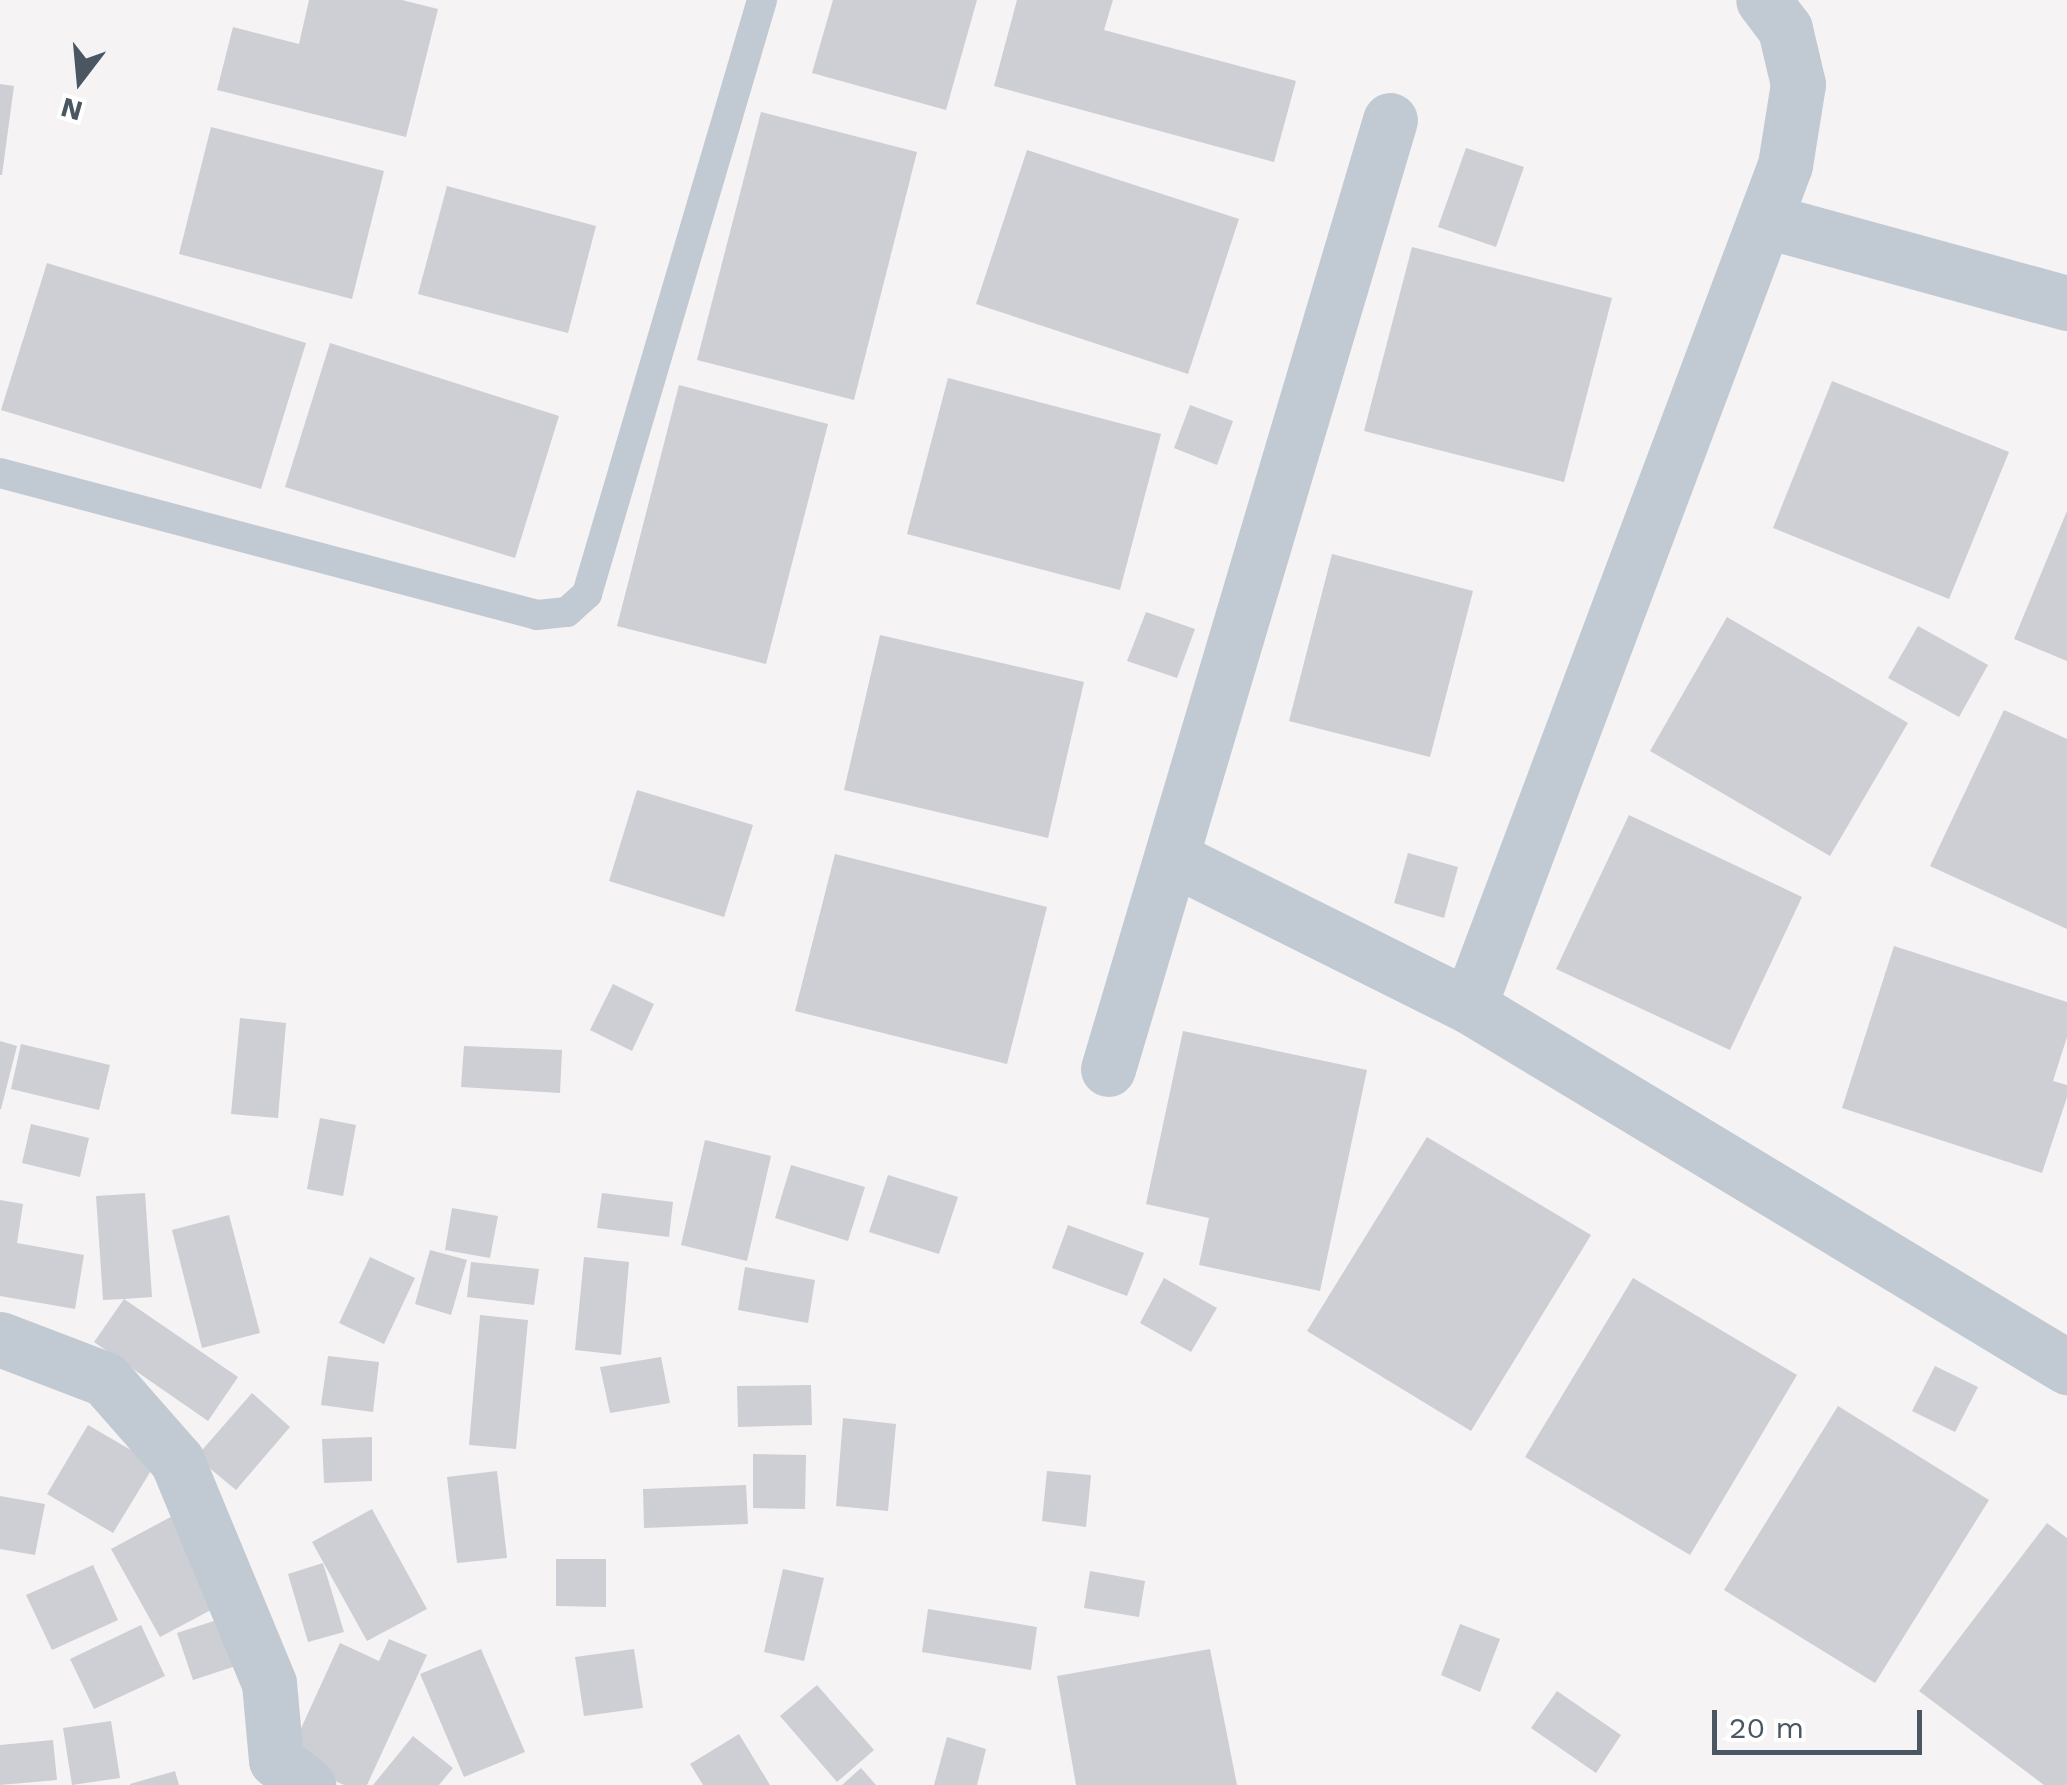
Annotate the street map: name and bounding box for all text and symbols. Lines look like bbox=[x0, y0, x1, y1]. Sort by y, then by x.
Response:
north arrow bbox=[30, 30, 130, 130]
text: N bbox=[57, 91, 86, 128]
scale bar bbox=[1717, 1690, 1927, 1752]
text: 20 m bbox=[1729, 1710, 1804, 1745]

